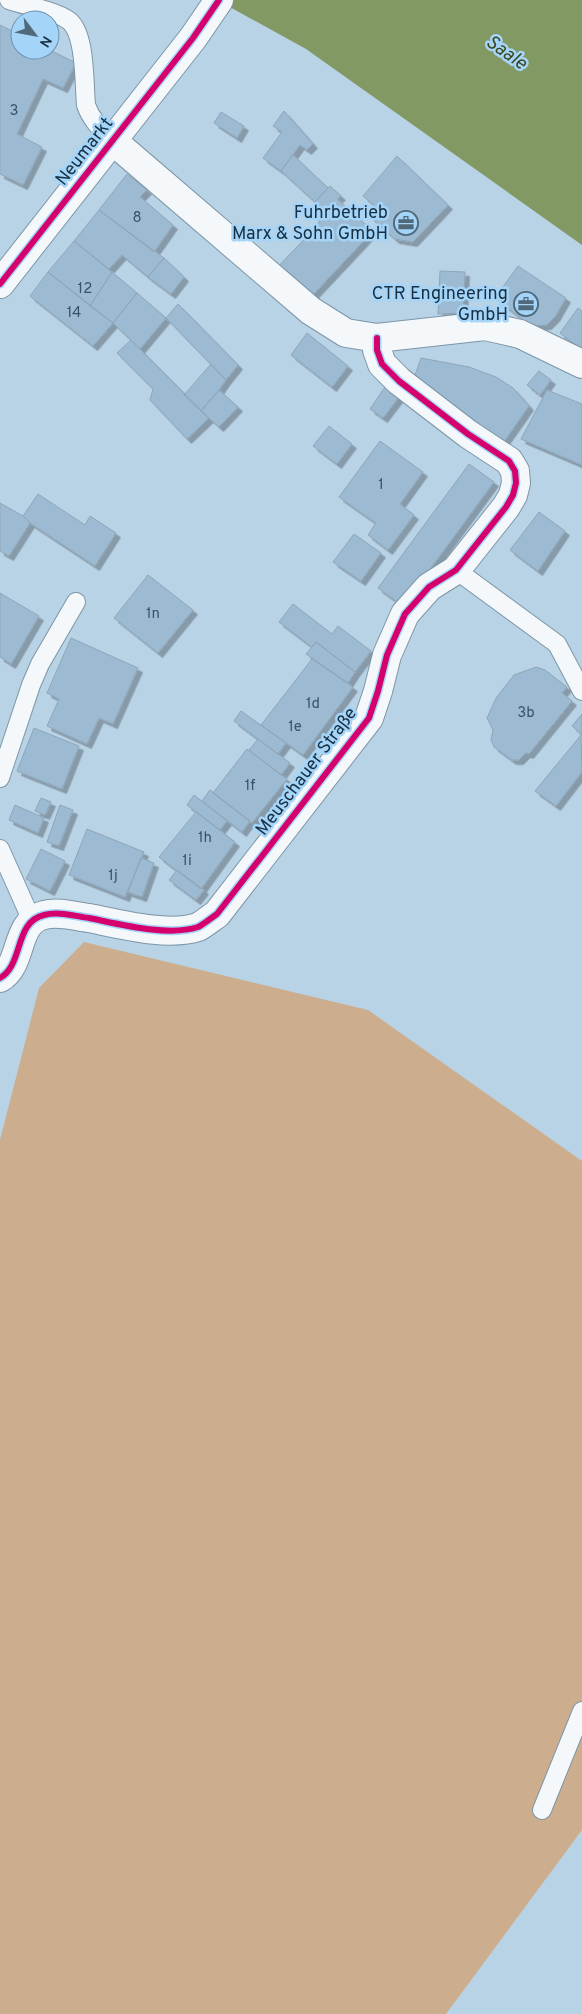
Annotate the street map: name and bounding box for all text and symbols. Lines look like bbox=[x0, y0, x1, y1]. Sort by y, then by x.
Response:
north arrow bbox=[10, 10, 60, 60]
water label: Saale bbox=[481, 30, 532, 76]
text: N bbox=[35, 32, 55, 50]
house number: 3 bbox=[9, 102, 19, 121]
street label: Neumarkt bbox=[51, 113, 119, 191]
place label: Fuhrbetrieb Marx & Sohn GmbH bbox=[232, 202, 388, 246]
house number: 8 bbox=[132, 209, 142, 228]
office icon: Fuhrbetrieb Marx & Sohn GmbH bbox=[393, 210, 419, 236]
house number: 12 bbox=[78, 280, 92, 299]
place label: CTR Engineering GmbH bbox=[372, 283, 508, 327]
office icon: CTR Engineering GmbH bbox=[513, 291, 539, 317]
house number: 14 bbox=[67, 304, 81, 323]
house number: 1 bbox=[378, 476, 384, 495]
house number: 1n bbox=[146, 605, 160, 624]
house number: 1d bbox=[306, 695, 320, 714]
street label: Meuschauer Straße bbox=[251, 703, 363, 841]
house number: 3b bbox=[517, 704, 535, 723]
house number: 1e bbox=[288, 718, 302, 737]
house number: 1f bbox=[245, 777, 255, 796]
house number: 1h bbox=[198, 829, 212, 848]
house number: 1i bbox=[182, 852, 192, 871]
house number: 1j bbox=[108, 867, 118, 886]

